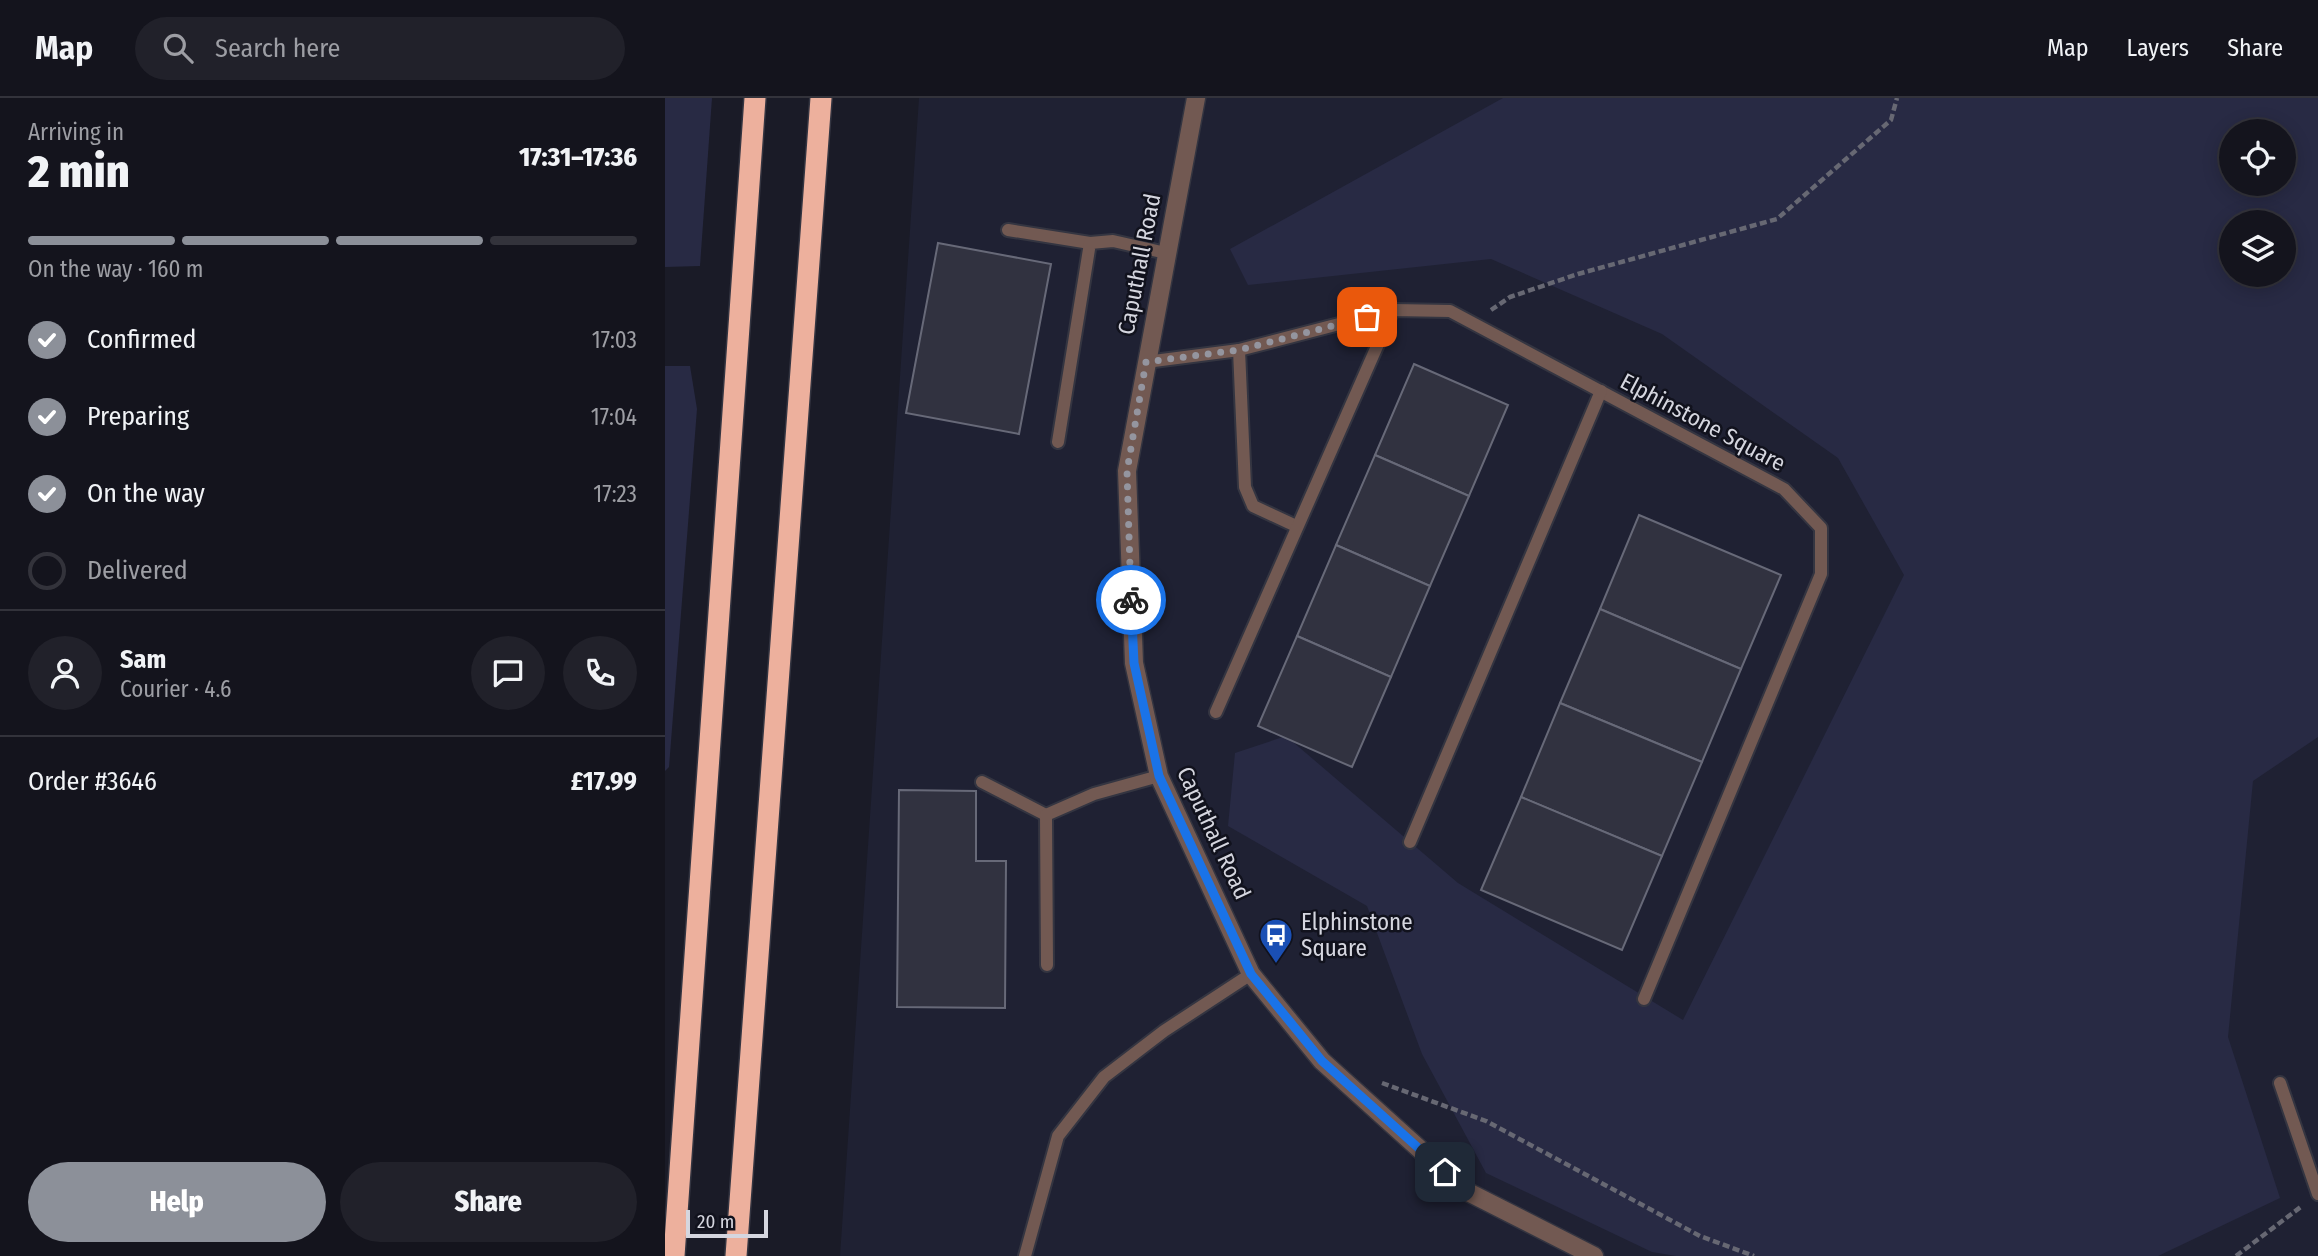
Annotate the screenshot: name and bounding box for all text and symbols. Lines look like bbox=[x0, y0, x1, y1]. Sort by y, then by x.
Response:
search box bbox=[135, 17, 625, 80]
text: Map bbox=[35, 28, 93, 68]
icon: search bbox=[159, 29, 197, 67]
text: Search here bbox=[215, 33, 340, 64]
text: Map bbox=[2047, 34, 2089, 62]
text: Layers bbox=[2127, 34, 2189, 62]
text: Share bbox=[2227, 34, 2283, 62]
text: Arriving in bbox=[28, 118, 124, 146]
map controls bbox=[2219, 119, 2296, 287]
button: locate bbox=[2219, 119, 2296, 196]
text: 17:31–17:36 bbox=[519, 142, 637, 173]
text: 2 min bbox=[28, 144, 130, 199]
street label: Caputhall Road bbox=[1112, 191, 1166, 337]
button: layers bbox=[2219, 210, 2296, 287]
text: On the way · 160 m bbox=[28, 255, 203, 283]
pin bbox=[1337, 287, 1397, 347]
icon: bag bbox=[1348, 298, 1386, 336]
icon: check bbox=[28, 321, 66, 359]
text: Confirmed bbox=[87, 324, 197, 355]
text: 17:03 bbox=[592, 326, 637, 354]
street label: Elphinstone Square bbox=[1616, 367, 1790, 477]
icon: check bbox=[28, 398, 66, 436]
text: Preparing bbox=[87, 401, 189, 432]
text: 17:04 bbox=[591, 403, 637, 431]
icon: check bbox=[28, 475, 66, 513]
text: On the way bbox=[87, 478, 205, 509]
text: 17:23 bbox=[593, 480, 637, 508]
text: Delivered bbox=[87, 555, 188, 586]
courier bbox=[1096, 565, 1166, 635]
icon: bike bbox=[1112, 581, 1150, 619]
button: person bbox=[28, 636, 102, 710]
button: chat bbox=[471, 636, 545, 710]
button: phone bbox=[563, 636, 637, 710]
text: Sam bbox=[120, 644, 166, 675]
text: Courier · 4.6 bbox=[120, 675, 231, 703]
street label: Caputhall Road bbox=[1171, 762, 1257, 904]
text: Order #3646 bbox=[28, 766, 157, 797]
text: £17.99 bbox=[571, 766, 637, 797]
place label: Elphinstone Square bbox=[1301, 908, 1413, 962]
bus stop icon: Elphinstone Square bbox=[1257, 916, 1295, 965]
pin bbox=[1415, 1142, 1475, 1202]
icon: home bbox=[1426, 1153, 1464, 1191]
button: Help bbox=[28, 1162, 326, 1242]
button: Share bbox=[340, 1162, 637, 1242]
scale bar bbox=[686, 1207, 768, 1239]
text: 20 m bbox=[697, 1210, 734, 1233]

